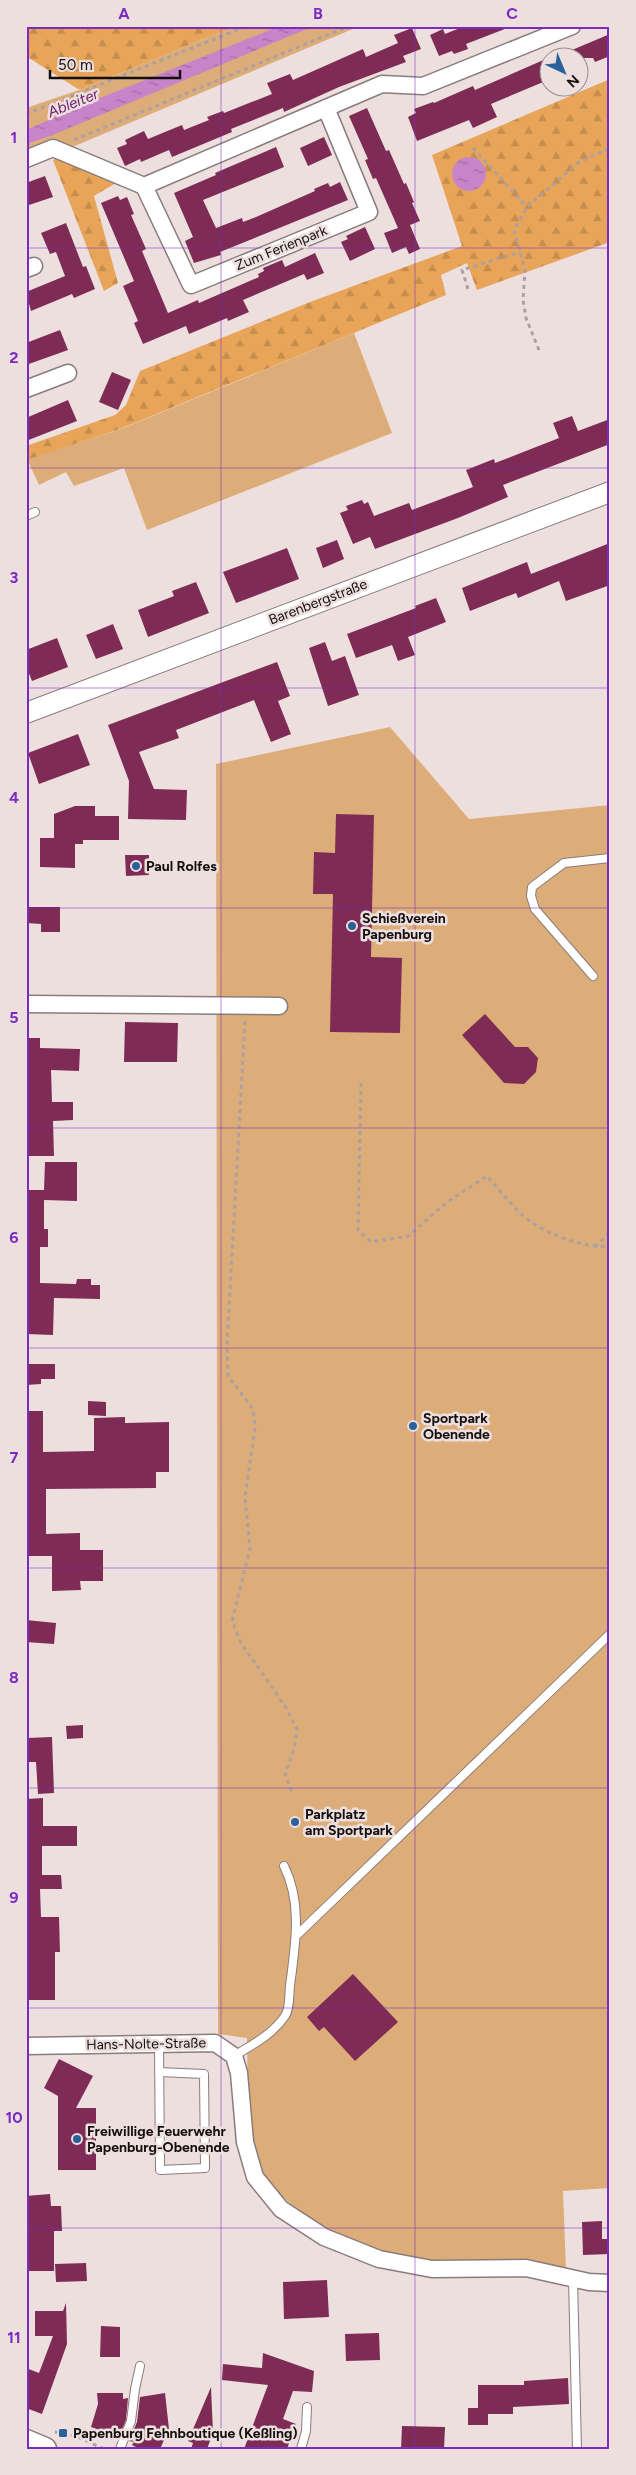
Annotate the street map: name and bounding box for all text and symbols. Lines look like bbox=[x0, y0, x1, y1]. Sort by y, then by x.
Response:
text: A bbox=[118, 4, 130, 23]
text: B bbox=[313, 4, 323, 23]
text: C bbox=[506, 4, 518, 23]
scale bar bbox=[50, 48, 180, 80]
north arrow bbox=[538, 48, 588, 98]
text: 50 m bbox=[58, 56, 93, 74]
text: N bbox=[563, 71, 582, 91]
water label: Ableiter bbox=[44, 84, 102, 122]
text: 1 bbox=[11, 128, 17, 147]
street label: Zum Ferienpark bbox=[233, 222, 330, 274]
text: 2 bbox=[9, 348, 19, 367]
text: 3 bbox=[10, 568, 19, 587]
street label: Barenbergstraße bbox=[266, 575, 370, 629]
text: 4 bbox=[9, 788, 19, 807]
place label: Paul Rolfes bbox=[146, 858, 217, 875]
marker: Paul Rolfes bbox=[130, 860, 142, 872]
place label: Schießverein Papenburg bbox=[362, 910, 446, 943]
marker: Schießverein Papenburg bbox=[346, 920, 358, 932]
text: 5 bbox=[9, 1008, 19, 1027]
text: 6 bbox=[9, 1228, 19, 1247]
place label: Sportpark Obenende bbox=[423, 1410, 490, 1443]
marker: Sportpark Obenende bbox=[407, 1420, 419, 1432]
text: 7 bbox=[10, 1448, 19, 1467]
text: 8 bbox=[9, 1668, 19, 1687]
place label: Parkplatz am Sportpark bbox=[305, 1806, 393, 1839]
marker: Parkplatz am Sportpark bbox=[289, 1816, 301, 1828]
text: 9 bbox=[9, 1888, 19, 1907]
street label: Hans-Nolte-Straße bbox=[86, 2034, 206, 2054]
text: 10 bbox=[5, 2108, 23, 2127]
place label: Freiwillige Feuerwehr Papenburg-Obenende bbox=[87, 2123, 230, 2156]
marker: Freiwillige Feuerwehr Papenburg-Obenende bbox=[71, 2133, 83, 2145]
text: 11 bbox=[7, 2328, 21, 2347]
place label: Papenburg Fehnboutique (Keßling) bbox=[73, 2425, 298, 2442]
marker: Papenburg Fehnboutique (Keßling) bbox=[57, 2427, 69, 2439]

